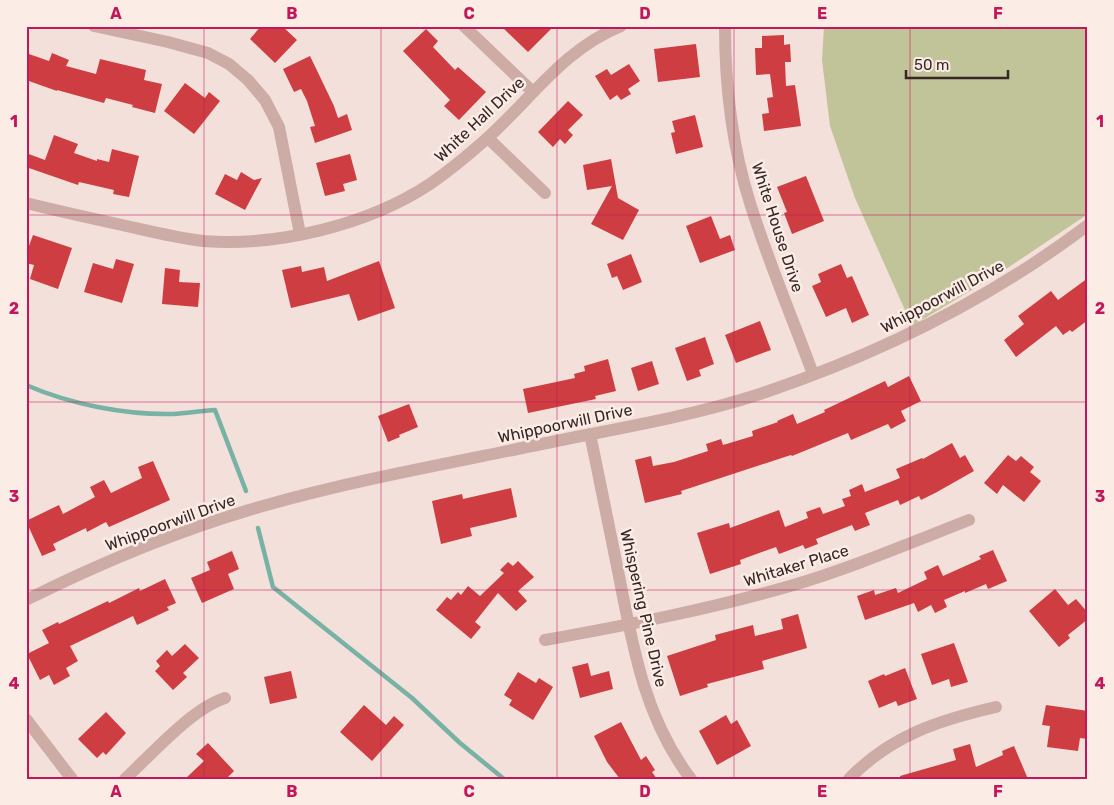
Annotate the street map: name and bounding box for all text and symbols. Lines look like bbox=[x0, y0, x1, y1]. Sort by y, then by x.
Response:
text: A bbox=[110, 4, 122, 23]
text: B bbox=[286, 4, 298, 23]
text: C bbox=[463, 4, 475, 23]
text: D bbox=[639, 4, 651, 23]
text: E bbox=[817, 4, 827, 23]
text: F bbox=[993, 4, 1003, 23]
scale bar bbox=[906, 48, 1009, 80]
text: 50 m bbox=[914, 56, 949, 74]
street label: White Hall Drive bbox=[430, 73, 528, 166]
text: 1 bbox=[10, 112, 18, 131]
text: 1 bbox=[1096, 112, 1104, 131]
street label: White House Drive bbox=[748, 160, 807, 294]
street label: Whippoorwill Drive bbox=[877, 256, 1007, 337]
text: 2 bbox=[9, 299, 19, 318]
text: 2 bbox=[1095, 299, 1105, 318]
street label: Whippoorwill Drive bbox=[496, 400, 634, 447]
text: 3 bbox=[9, 487, 19, 506]
text: 3 bbox=[1095, 487, 1105, 506]
street label: Whippoorwill Drive bbox=[103, 490, 238, 555]
street label: Whispering Pine Drive bbox=[616, 527, 671, 689]
street label: Whitaker Place bbox=[741, 540, 851, 590]
text: 4 bbox=[9, 674, 20, 693]
text: 4 bbox=[1095, 674, 1106, 693]
text: A bbox=[110, 782, 122, 801]
text: B bbox=[286, 782, 298, 801]
text: C bbox=[463, 782, 475, 801]
text: D bbox=[639, 782, 651, 801]
text: E bbox=[817, 782, 827, 801]
text: F bbox=[993, 782, 1003, 801]

